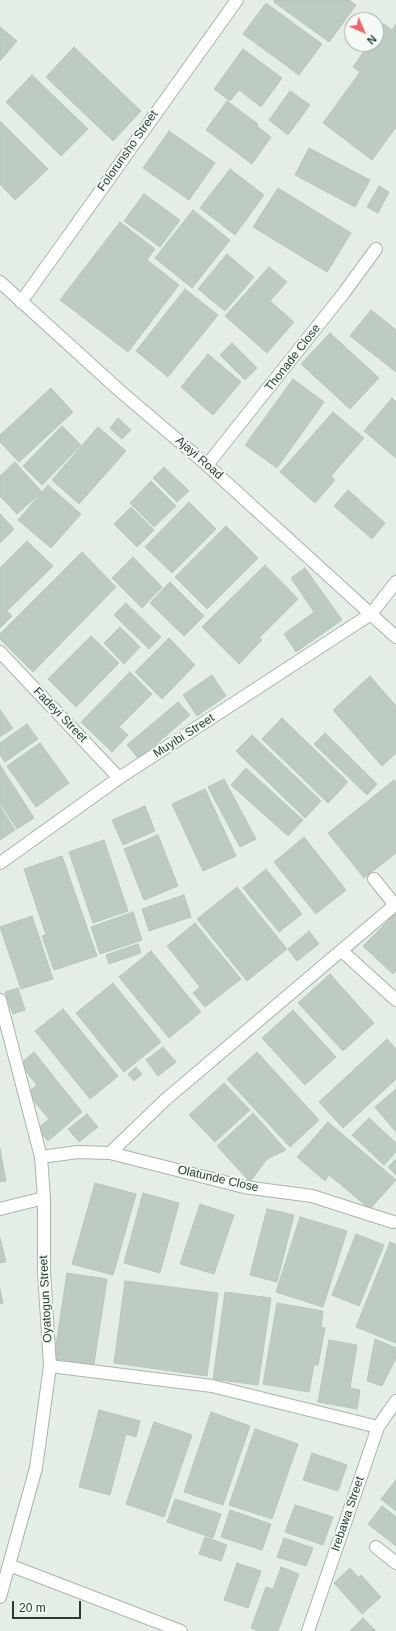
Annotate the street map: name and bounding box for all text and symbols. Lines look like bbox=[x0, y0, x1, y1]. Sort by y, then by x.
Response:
north arrow bbox=[344, 12, 384, 52]
text: N bbox=[365, 33, 379, 47]
street label: Folorunsho Street bbox=[95, 108, 161, 194]
street label: Thonade Close bbox=[262, 322, 324, 394]
street label: Ajayi Road bbox=[172, 434, 226, 482]
street label: Fadeyi Street bbox=[30, 684, 90, 746]
street label: Muyibi Street bbox=[151, 711, 217, 761]
street label: Olatunde Close bbox=[176, 1163, 260, 1195]
street label: Oyatogun Street bbox=[37, 1255, 55, 1343]
street label: Irebawa Street bbox=[328, 1475, 368, 1553]
scale bar bbox=[14, 1593, 83, 1619]
text: 20 m bbox=[19, 1601, 46, 1615]

